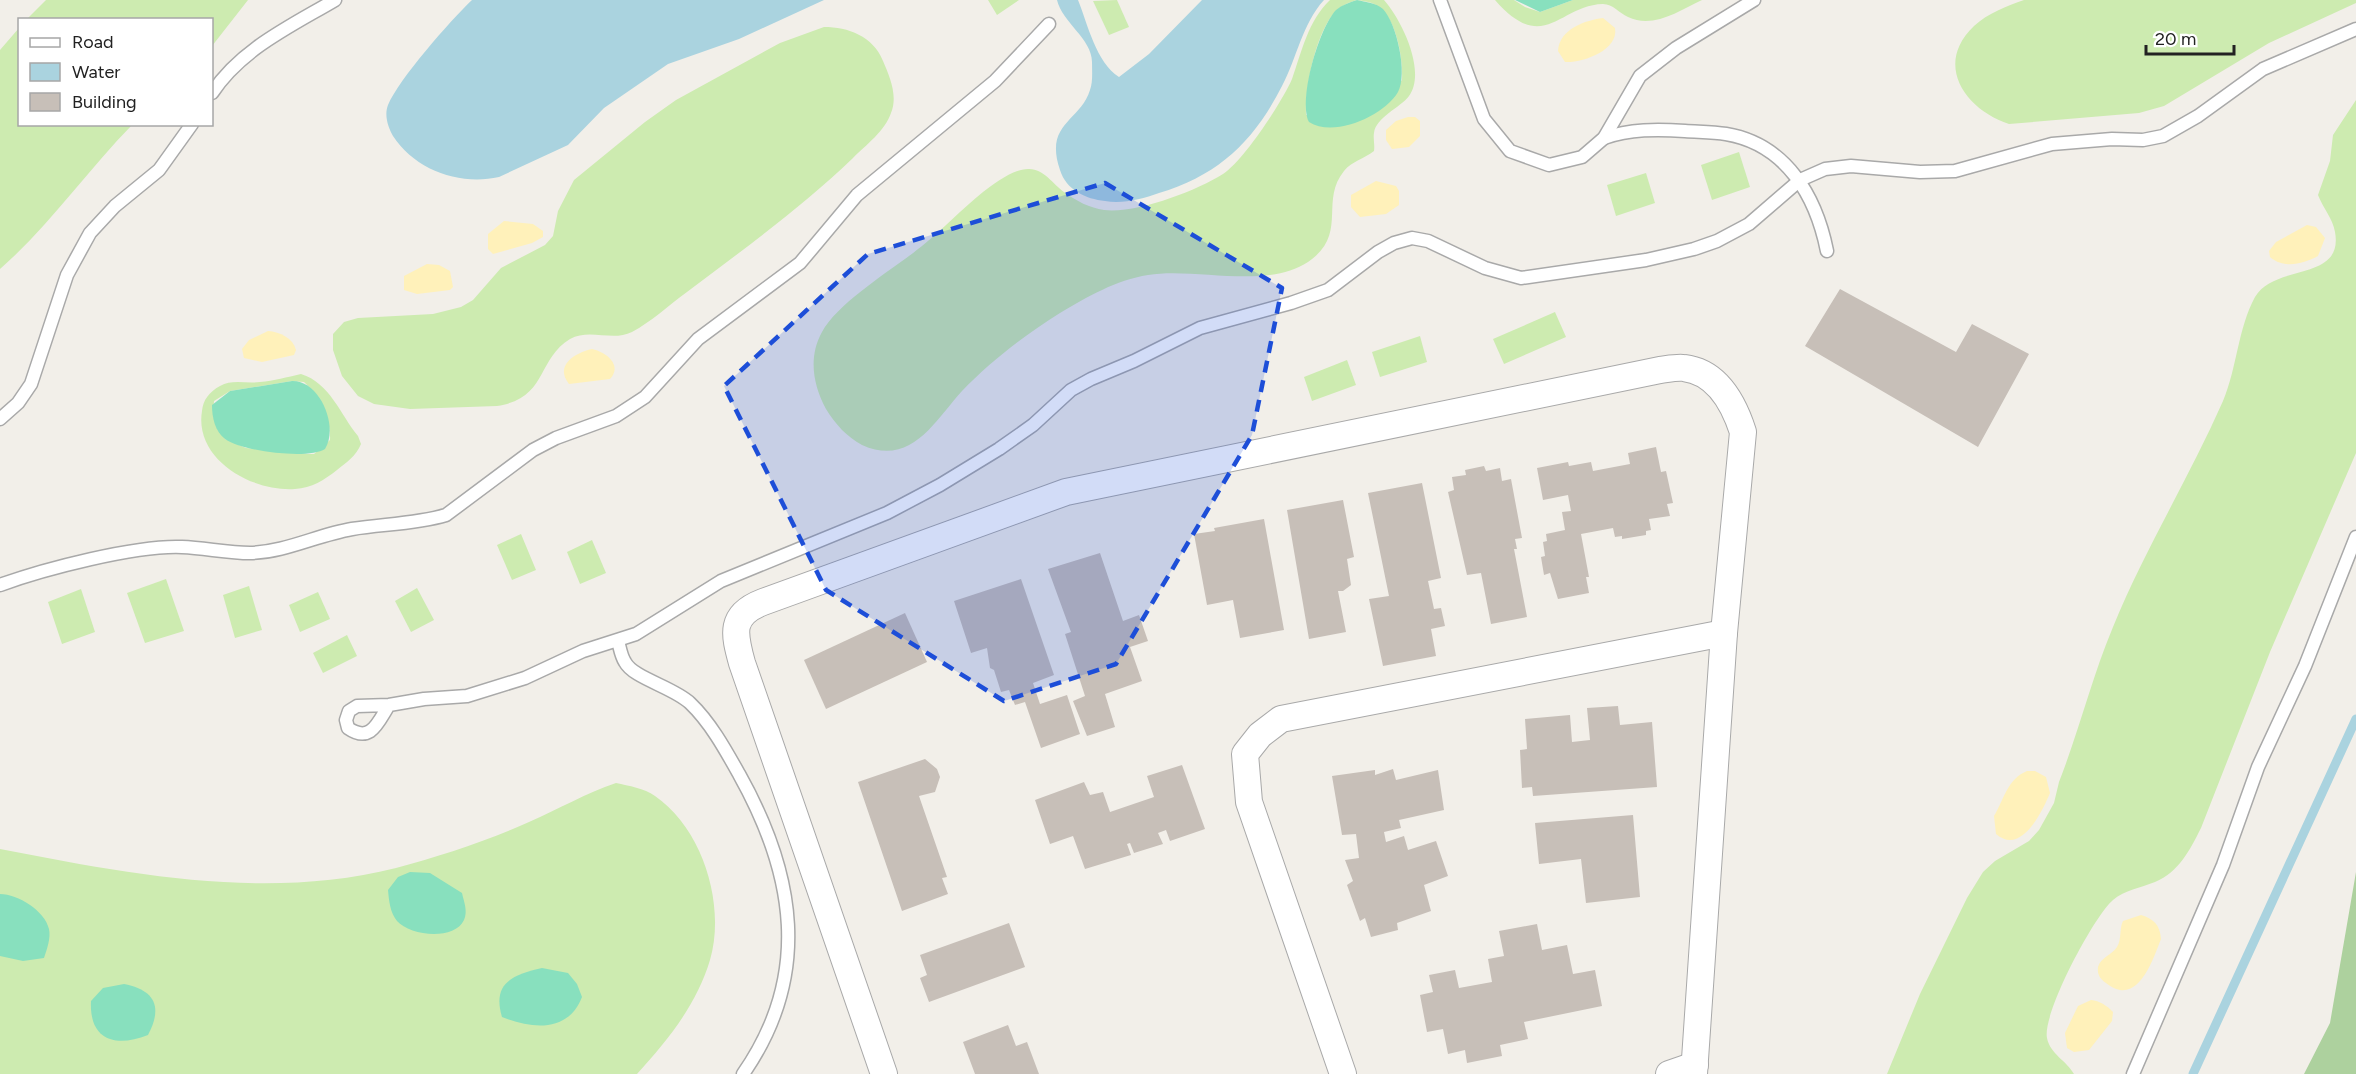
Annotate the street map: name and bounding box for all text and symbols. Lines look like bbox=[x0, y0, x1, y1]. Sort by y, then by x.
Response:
legend bbox=[18, 18, 213, 126]
scale bar bbox=[2146, 18, 2234, 56]
text: 20 m bbox=[2155, 28, 2196, 50]
text: Road bbox=[72, 31, 113, 53]
text: Water bbox=[72, 61, 120, 83]
text: Building bbox=[72, 91, 137, 113]

